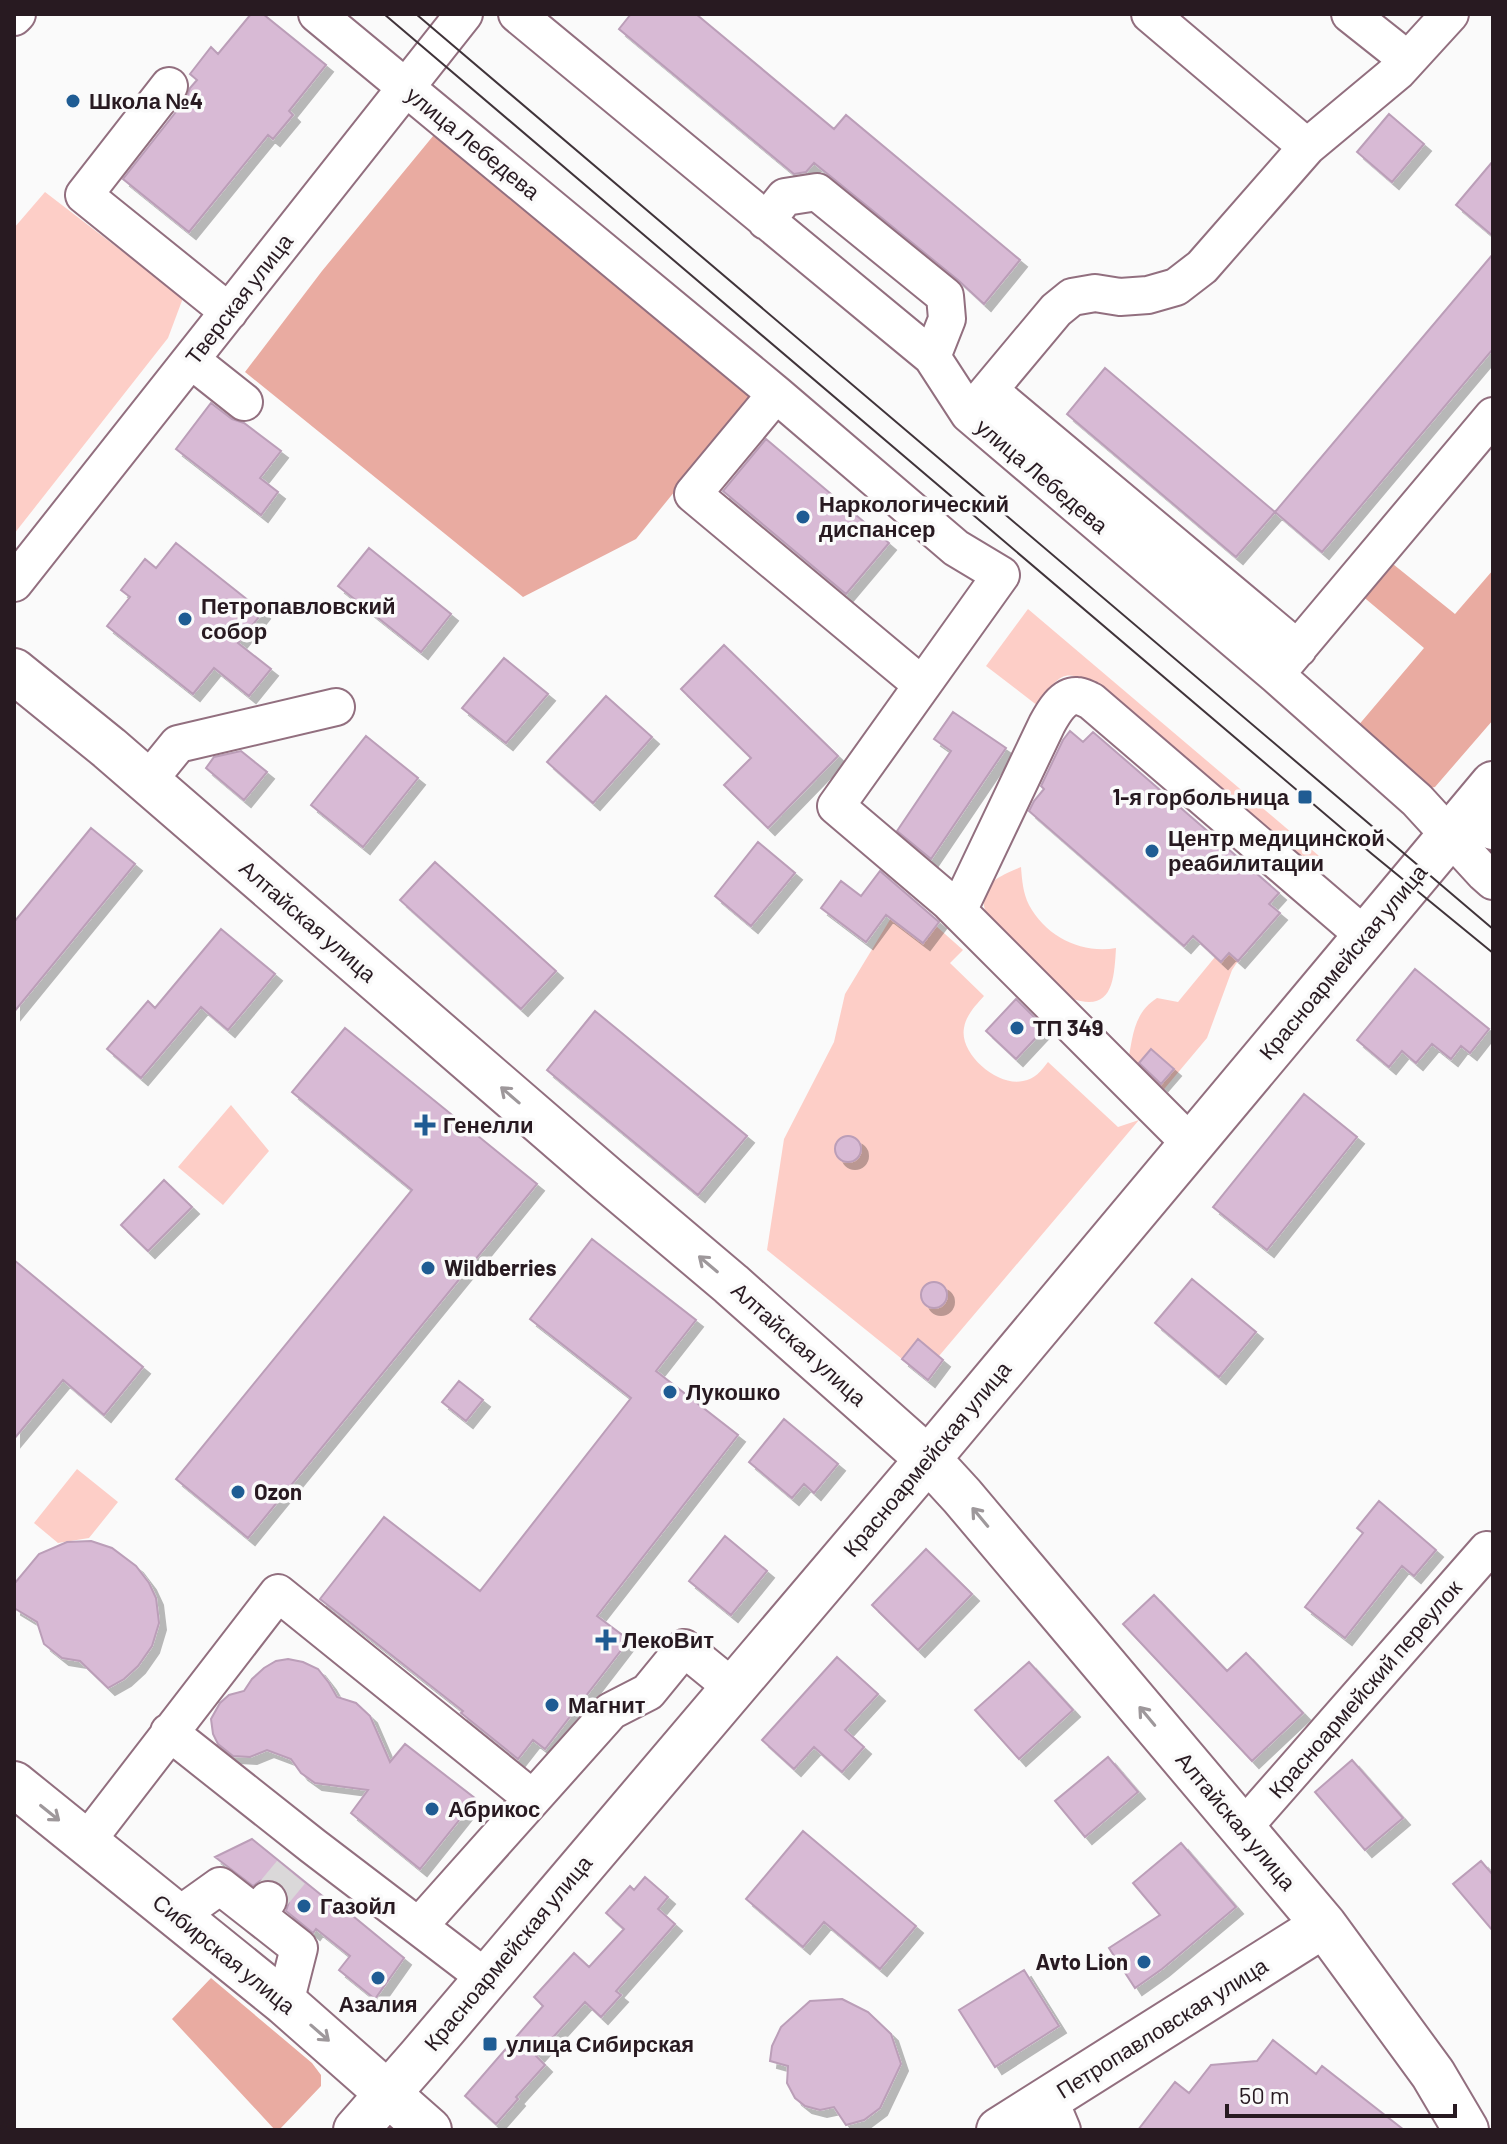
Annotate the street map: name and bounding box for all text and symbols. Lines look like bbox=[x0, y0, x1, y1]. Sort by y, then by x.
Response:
street label: улица Лебедева bbox=[401, 80, 546, 205]
place label: Школа №4 bbox=[89, 87, 203, 113]
marker: Школа №4 bbox=[64, 92, 82, 110]
street label: Тверская улица bbox=[179, 227, 299, 369]
street label: улица Лебедева bbox=[971, 413, 1114, 539]
place label: Наркологический диспансер bbox=[819, 490, 1009, 542]
marker: Наркологический диспансер bbox=[794, 508, 812, 526]
place label: Петропавловский собор bbox=[201, 592, 396, 644]
marker: Петропавловский собор bbox=[176, 610, 194, 628]
place label: 1-я горбольница bbox=[1112, 783, 1290, 810]
marker: 1-я горбольница bbox=[1296, 788, 1314, 806]
place label: Центр медицинской реабилитации bbox=[1168, 824, 1385, 876]
marker: Центр медицинской реабилитации bbox=[1143, 842, 1161, 860]
street label: Алтайская улица bbox=[235, 854, 383, 988]
street label: Красноармейская улица bbox=[1253, 858, 1433, 1065]
place label: ТП 349 bbox=[1033, 1014, 1104, 1040]
marker: ТП 349 bbox=[1008, 1019, 1026, 1037]
one-way arrow bbox=[500, 1086, 521, 1104]
place label: Генелли bbox=[443, 1111, 534, 1137]
marker: Генелли bbox=[414, 1114, 436, 1136]
place label: Wildberries bbox=[444, 1254, 557, 1280]
one-way arrow bbox=[698, 1255, 718, 1273]
marker: Wildberries bbox=[419, 1259, 437, 1277]
street label: Алтайская улица bbox=[726, 1276, 873, 1412]
street label: Красноармейская улица bbox=[837, 1355, 1017, 1562]
place label: Лукошко bbox=[686, 1378, 780, 1405]
marker: Лукошко bbox=[661, 1383, 679, 1401]
place label: Ozon bbox=[254, 1478, 302, 1504]
marker: Ozon bbox=[229, 1483, 247, 1501]
one-way arrow bbox=[971, 1507, 989, 1528]
street label: Красноармейский переулок bbox=[1263, 1574, 1467, 1803]
place label: ЛекоВит bbox=[622, 1626, 714, 1652]
marker: ЛекоВит bbox=[597, 1631, 615, 1649]
place label: Магнит bbox=[568, 1691, 646, 1717]
marker: Магнит bbox=[543, 1696, 561, 1714]
one-way arrow bbox=[1138, 1706, 1156, 1727]
street label: Алтайская улица bbox=[1171, 1746, 1302, 1896]
place label: Абрикос bbox=[448, 1795, 540, 1822]
marker: Абрикос bbox=[423, 1800, 441, 1818]
one-way arrow bbox=[39, 1804, 60, 1822]
street label: Красноармейская улица bbox=[418, 1849, 598, 2056]
street label: Сибирская улица bbox=[148, 1888, 302, 2020]
place label: Газойл bbox=[320, 1892, 396, 1918]
marker: Газойл bbox=[295, 1897, 313, 1915]
place label: Avto Lion bbox=[1036, 1948, 1128, 1974]
street label: Петропавловская улица bbox=[1051, 1951, 1273, 2104]
marker: Avto Lion bbox=[1135, 1953, 1153, 1971]
marker: Азалия bbox=[369, 1969, 387, 1987]
place label: Азалия bbox=[338, 1990, 418, 2016]
one-way arrow bbox=[309, 2024, 330, 2042]
place label: улица Сибирская bbox=[506, 2030, 694, 2057]
marker: улица Сибирская bbox=[481, 2035, 499, 2053]
scale bar bbox=[1227, 2068, 1455, 2118]
text: 50 m bbox=[1239, 2080, 1290, 2109]

